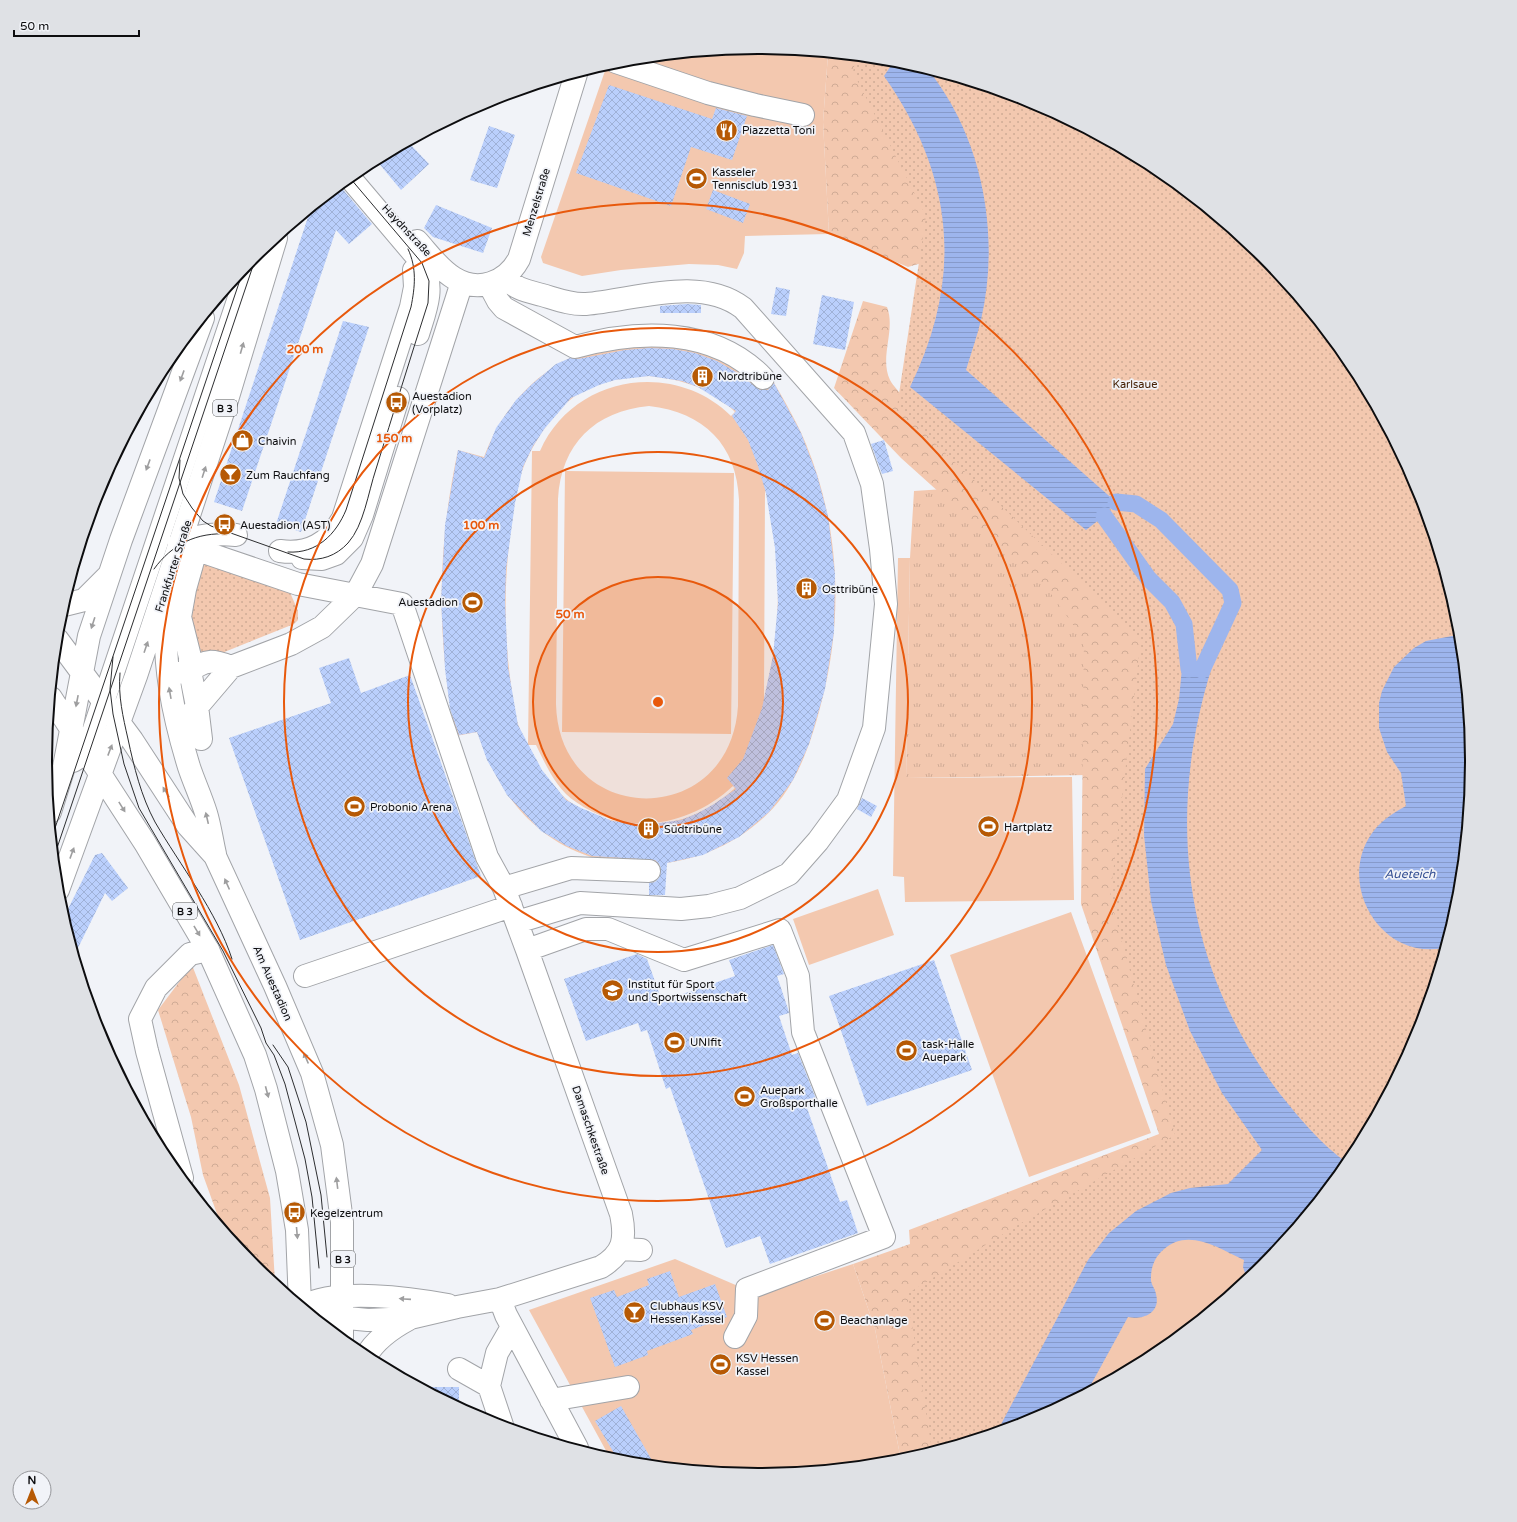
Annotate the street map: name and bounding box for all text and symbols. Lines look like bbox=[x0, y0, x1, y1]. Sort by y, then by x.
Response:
scale bar bbox=[14, 12, 139, 38]
text: 50 m bbox=[20, 19, 49, 33]
restaurant icon: Piazzetta Toni bbox=[713, 117, 739, 143]
place label: Piazzetta Toni bbox=[742, 124, 815, 137]
sports icon: Kasseler Tennisclub 1931 bbox=[684, 165, 710, 191]
street label: Menzelstraße bbox=[520, 166, 553, 238]
place label: Kasseler Tennisclub 1931 bbox=[712, 166, 798, 192]
street label: Haydnstraße bbox=[379, 202, 434, 259]
one-way arrow bbox=[239, 342, 245, 354]
text: 200 m bbox=[287, 342, 323, 356]
building icon: Nordtribüne bbox=[690, 363, 716, 389]
place label: Nordtribüne bbox=[718, 370, 782, 383]
one-way arrow bbox=[178, 371, 184, 383]
park label: Karlsaue bbox=[1113, 378, 1157, 391]
bus stop icon: Auestadion (Vorplatz) bbox=[384, 389, 410, 415]
place label: Auestadion (Vorplatz) bbox=[412, 390, 472, 416]
road number: B 3 bbox=[213, 400, 237, 416]
shop icon: Chaivin bbox=[230, 428, 256, 454]
text: 150 m bbox=[376, 431, 412, 445]
place label: Chaivin bbox=[258, 435, 297, 448]
one-way arrow bbox=[145, 459, 151, 471]
bar icon: Zum Rauchfang bbox=[217, 462, 243, 488]
one-way arrow bbox=[201, 466, 207, 478]
place label: Zum Rauchfang bbox=[246, 469, 330, 482]
bus stop icon: Auestadion (AST) bbox=[212, 512, 238, 538]
street label: Frankfurter Straße bbox=[152, 518, 194, 614]
text: 100 m bbox=[463, 518, 499, 532]
place label: Auestadion (AST) bbox=[240, 519, 331, 532]
building icon: Osttribüne bbox=[794, 576, 820, 602]
place label: Osttribüne bbox=[822, 583, 878, 596]
sports icon: Auestadion bbox=[460, 589, 486, 615]
place label: Auestadion bbox=[398, 596, 458, 609]
text: 50 m bbox=[555, 607, 585, 621]
one-way arrow bbox=[90, 617, 96, 629]
one-way arrow bbox=[143, 641, 149, 653]
one-way arrow bbox=[167, 687, 173, 699]
one-way arrow bbox=[73, 695, 79, 707]
centre of rings bbox=[651, 695, 665, 709]
one-way arrow bbox=[108, 743, 114, 755]
one-way arrow bbox=[162, 786, 169, 798]
sports icon: Probonio Arena bbox=[342, 794, 368, 820]
one-way arrow bbox=[119, 801, 126, 813]
place label: Probonio Arena bbox=[370, 801, 452, 814]
one-way arrow bbox=[203, 811, 209, 824]
sports icon: Hartplatz bbox=[976, 814, 1002, 840]
building icon: Südtribüne bbox=[636, 816, 662, 842]
place label: Hartplatz bbox=[1004, 821, 1053, 834]
place label: Südtribüne bbox=[664, 823, 722, 836]
one-way arrow bbox=[70, 847, 76, 859]
water label: Aueteich bbox=[1385, 867, 1436, 881]
one-way arrow bbox=[224, 878, 231, 890]
road number: B 3 bbox=[173, 903, 197, 919]
one-way arrow bbox=[193, 925, 200, 937]
street label: Am Auestadion bbox=[250, 944, 295, 1023]
school or university icon: Institut für Sport und Sportwissenschaft bbox=[600, 977, 626, 1003]
place label: Institut für Sport und Sportwissenschaft bbox=[628, 978, 747, 1004]
sports icon: UNIfit bbox=[661, 1029, 687, 1055]
place label: UNIfit bbox=[690, 1036, 722, 1049]
sports icon: task-Halle Auepark bbox=[894, 1037, 920, 1063]
place label: task-Halle Auepark bbox=[922, 1038, 974, 1064]
one-way arrow bbox=[303, 1052, 309, 1063]
sports icon: Auepark Großsporthalle bbox=[731, 1083, 757, 1109]
street label: Damaschkestraße bbox=[569, 1084, 612, 1176]
place label: Auepark Großsporthalle bbox=[760, 1084, 838, 1110]
one-way arrow bbox=[264, 1086, 270, 1098]
one-way arrow bbox=[334, 1177, 340, 1190]
bus stop icon: Kegelzentrum bbox=[281, 1200, 307, 1226]
place label: Kegelzentrum bbox=[310, 1207, 383, 1220]
one-way arrow bbox=[293, 1227, 300, 1239]
road number: B 3 bbox=[331, 1251, 355, 1267]
one-way arrow bbox=[399, 1296, 411, 1303]
bar icon: Clubhaus KSV Hessen Kassel bbox=[622, 1299, 648, 1325]
place label: Clubhaus KSV Hessen Kassel bbox=[650, 1300, 724, 1326]
sports icon: Beachanlage bbox=[812, 1307, 838, 1333]
place label: Beachanlage bbox=[840, 1314, 908, 1327]
sports icon: KSV Hessen Kassel bbox=[707, 1351, 733, 1377]
place label: KSV Hessen Kassel bbox=[736, 1352, 798, 1378]
north arrow bbox=[12, 1470, 52, 1510]
text: N bbox=[28, 1474, 36, 1487]

